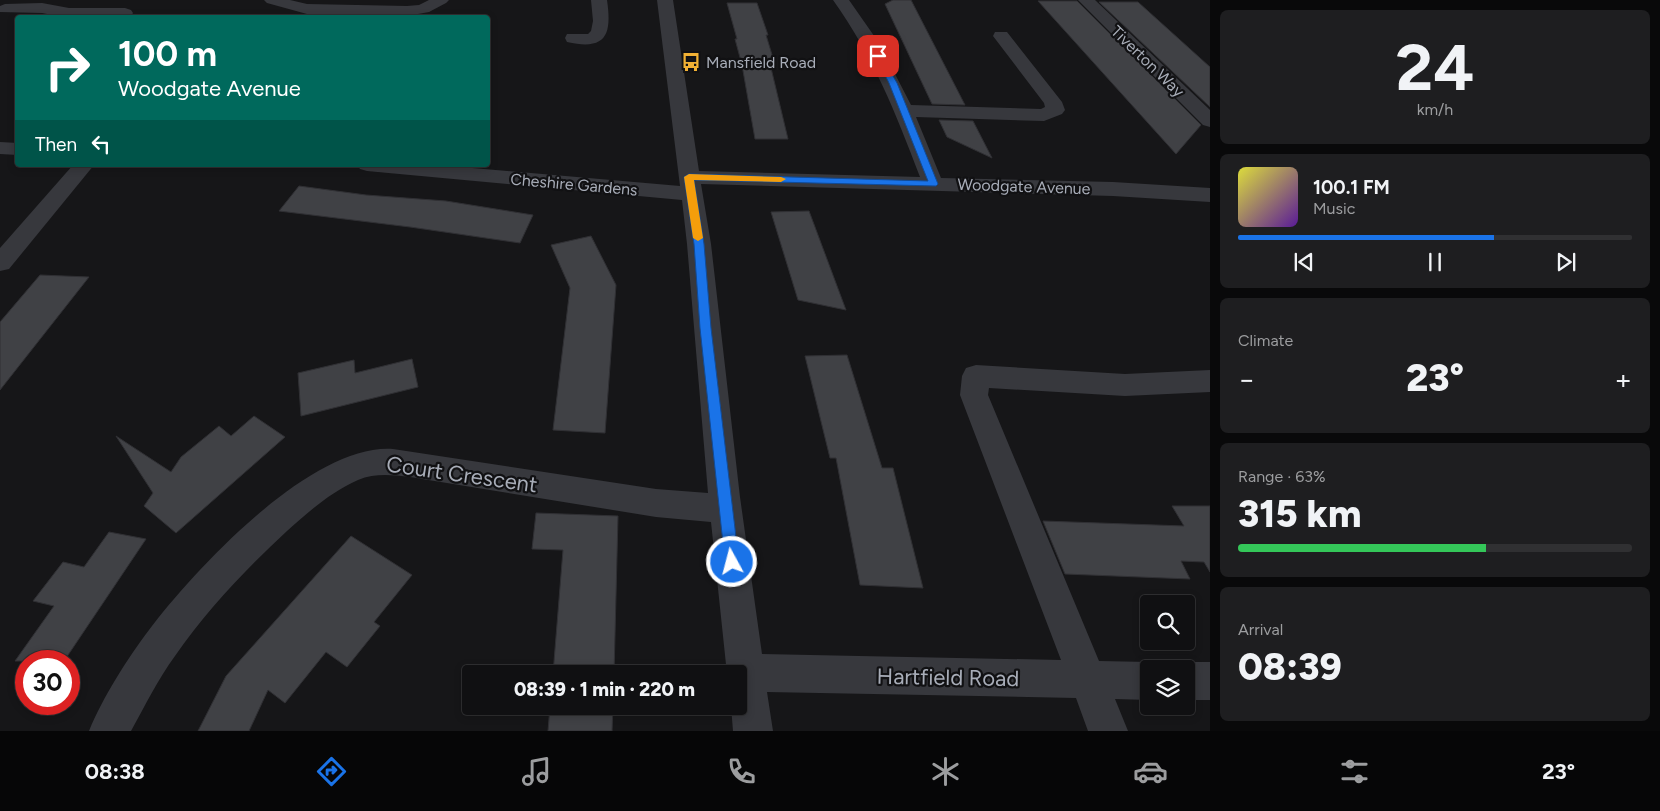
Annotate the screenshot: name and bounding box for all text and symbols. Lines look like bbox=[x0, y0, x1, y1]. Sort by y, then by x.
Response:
street label: Tiverton Way bbox=[1107, 22, 1189, 101]
text: 24 bbox=[1396, 28, 1474, 106]
text: 100 m bbox=[118, 33, 217, 75]
icon: right bbox=[35, 35, 100, 100]
pin bbox=[857, 35, 899, 77]
icon: arrive bbox=[864, 42, 892, 70]
bus stop icon: Mansfield Road bbox=[680, 51, 702, 73]
place label: Mansfield Road bbox=[706, 53, 816, 72]
text: Woodgate Avenue bbox=[118, 75, 301, 102]
text: km/h bbox=[1417, 100, 1453, 119]
icon: left bbox=[87, 130, 115, 158]
text: Then bbox=[35, 133, 77, 156]
street label: Cheshire Gardens bbox=[510, 169, 638, 200]
street label: Woodgate Avenue bbox=[957, 175, 1091, 198]
text: 100.1 FM bbox=[1313, 176, 1390, 199]
text: Music bbox=[1313, 199, 1355, 218]
icon: previous bbox=[1290, 248, 1318, 276]
icon: pause bbox=[1421, 248, 1449, 276]
icon: next bbox=[1552, 248, 1580, 276]
text: Climate bbox=[1238, 331, 1293, 350]
text: 23° bbox=[1406, 355, 1464, 401]
text: − bbox=[1238, 362, 1255, 396]
text: + bbox=[1615, 362, 1632, 396]
street label: Court Crescent bbox=[385, 451, 539, 498]
text: Range · 63% bbox=[1238, 467, 1326, 486]
text: 315 km bbox=[1238, 491, 1361, 537]
position arrow bbox=[705, 535, 757, 587]
map controls bbox=[1140, 595, 1195, 715]
button: search bbox=[1140, 595, 1195, 650]
text: Arrival bbox=[1238, 620, 1283, 639]
text: 08:39 bbox=[1238, 644, 1342, 690]
speed limit sign: 30 bbox=[15, 650, 80, 715]
button: layers bbox=[1140, 660, 1195, 715]
street label: Hartfield Road bbox=[876, 663, 1019, 692]
text: 08:39 · 1 min · 220 m bbox=[514, 678, 695, 701]
icon: directions bbox=[314, 754, 349, 789]
icon: music bbox=[519, 754, 554, 789]
icon: phone bbox=[724, 754, 759, 789]
icon: climate bbox=[928, 754, 963, 789]
icon: car bbox=[1133, 754, 1168, 789]
icon: filters bbox=[1337, 754, 1372, 789]
text: 08:38 bbox=[85, 758, 145, 785]
text: 23° bbox=[1542, 758, 1575, 785]

